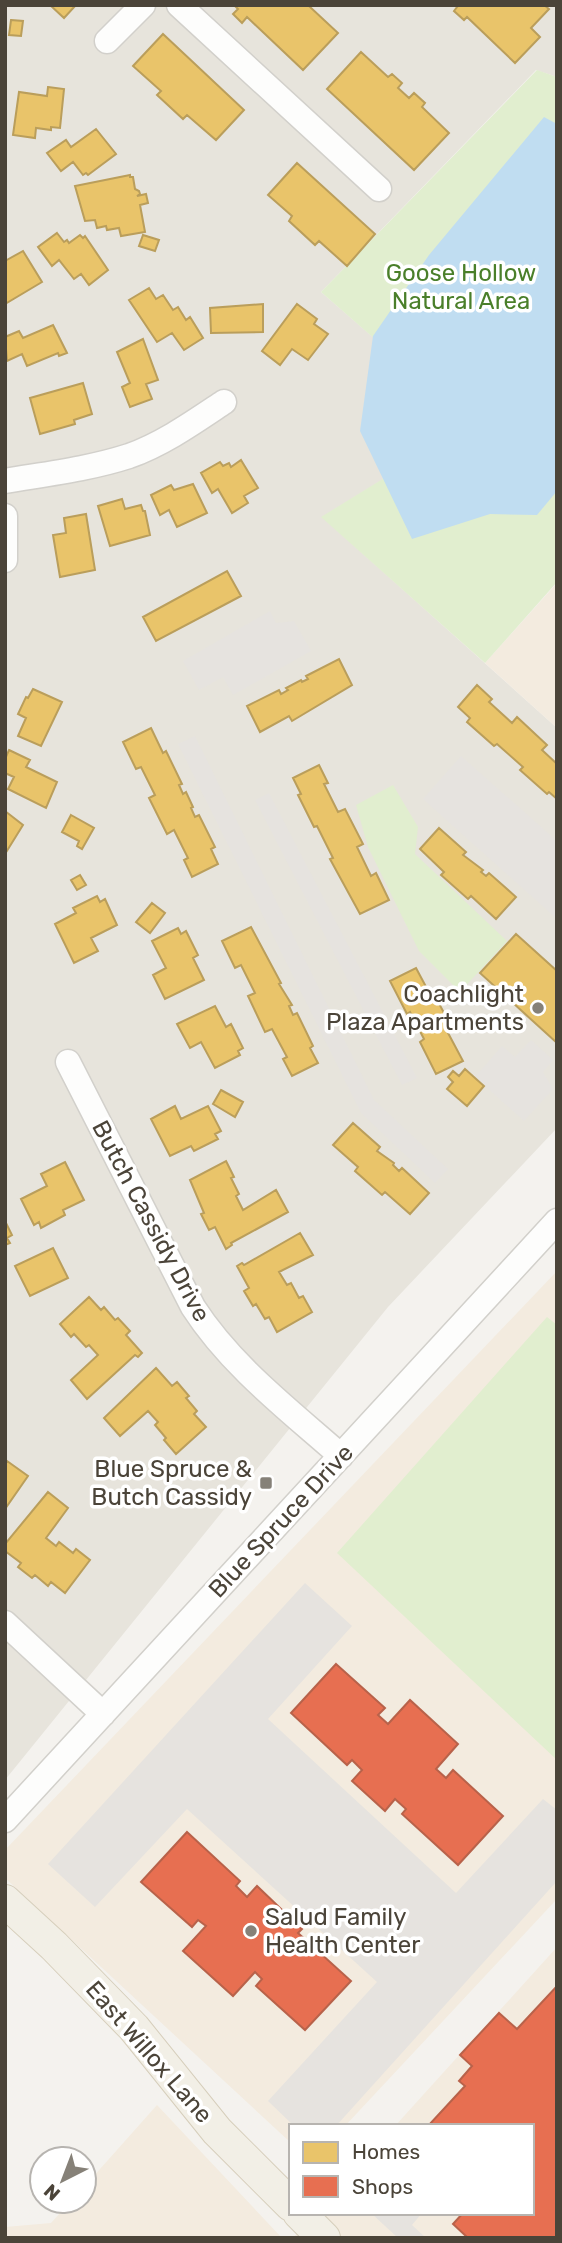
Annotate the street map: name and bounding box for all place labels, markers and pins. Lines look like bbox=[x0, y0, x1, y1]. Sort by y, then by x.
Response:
place label: Coachlight Plaza Apartments bbox=[326, 980, 524, 1036]
marker: Coachlight Plaza Apartments bbox=[530, 1000, 546, 1016]
place label: Blue Spruce & Butch Cassidy bbox=[91, 1455, 252, 1511]
marker: Blue Spruce & Butch Cassidy bbox=[258, 1475, 274, 1491]
place label: Salud Family Health Center bbox=[265, 1903, 420, 1959]
marker: Salud Family Health Center bbox=[243, 1923, 259, 1939]

